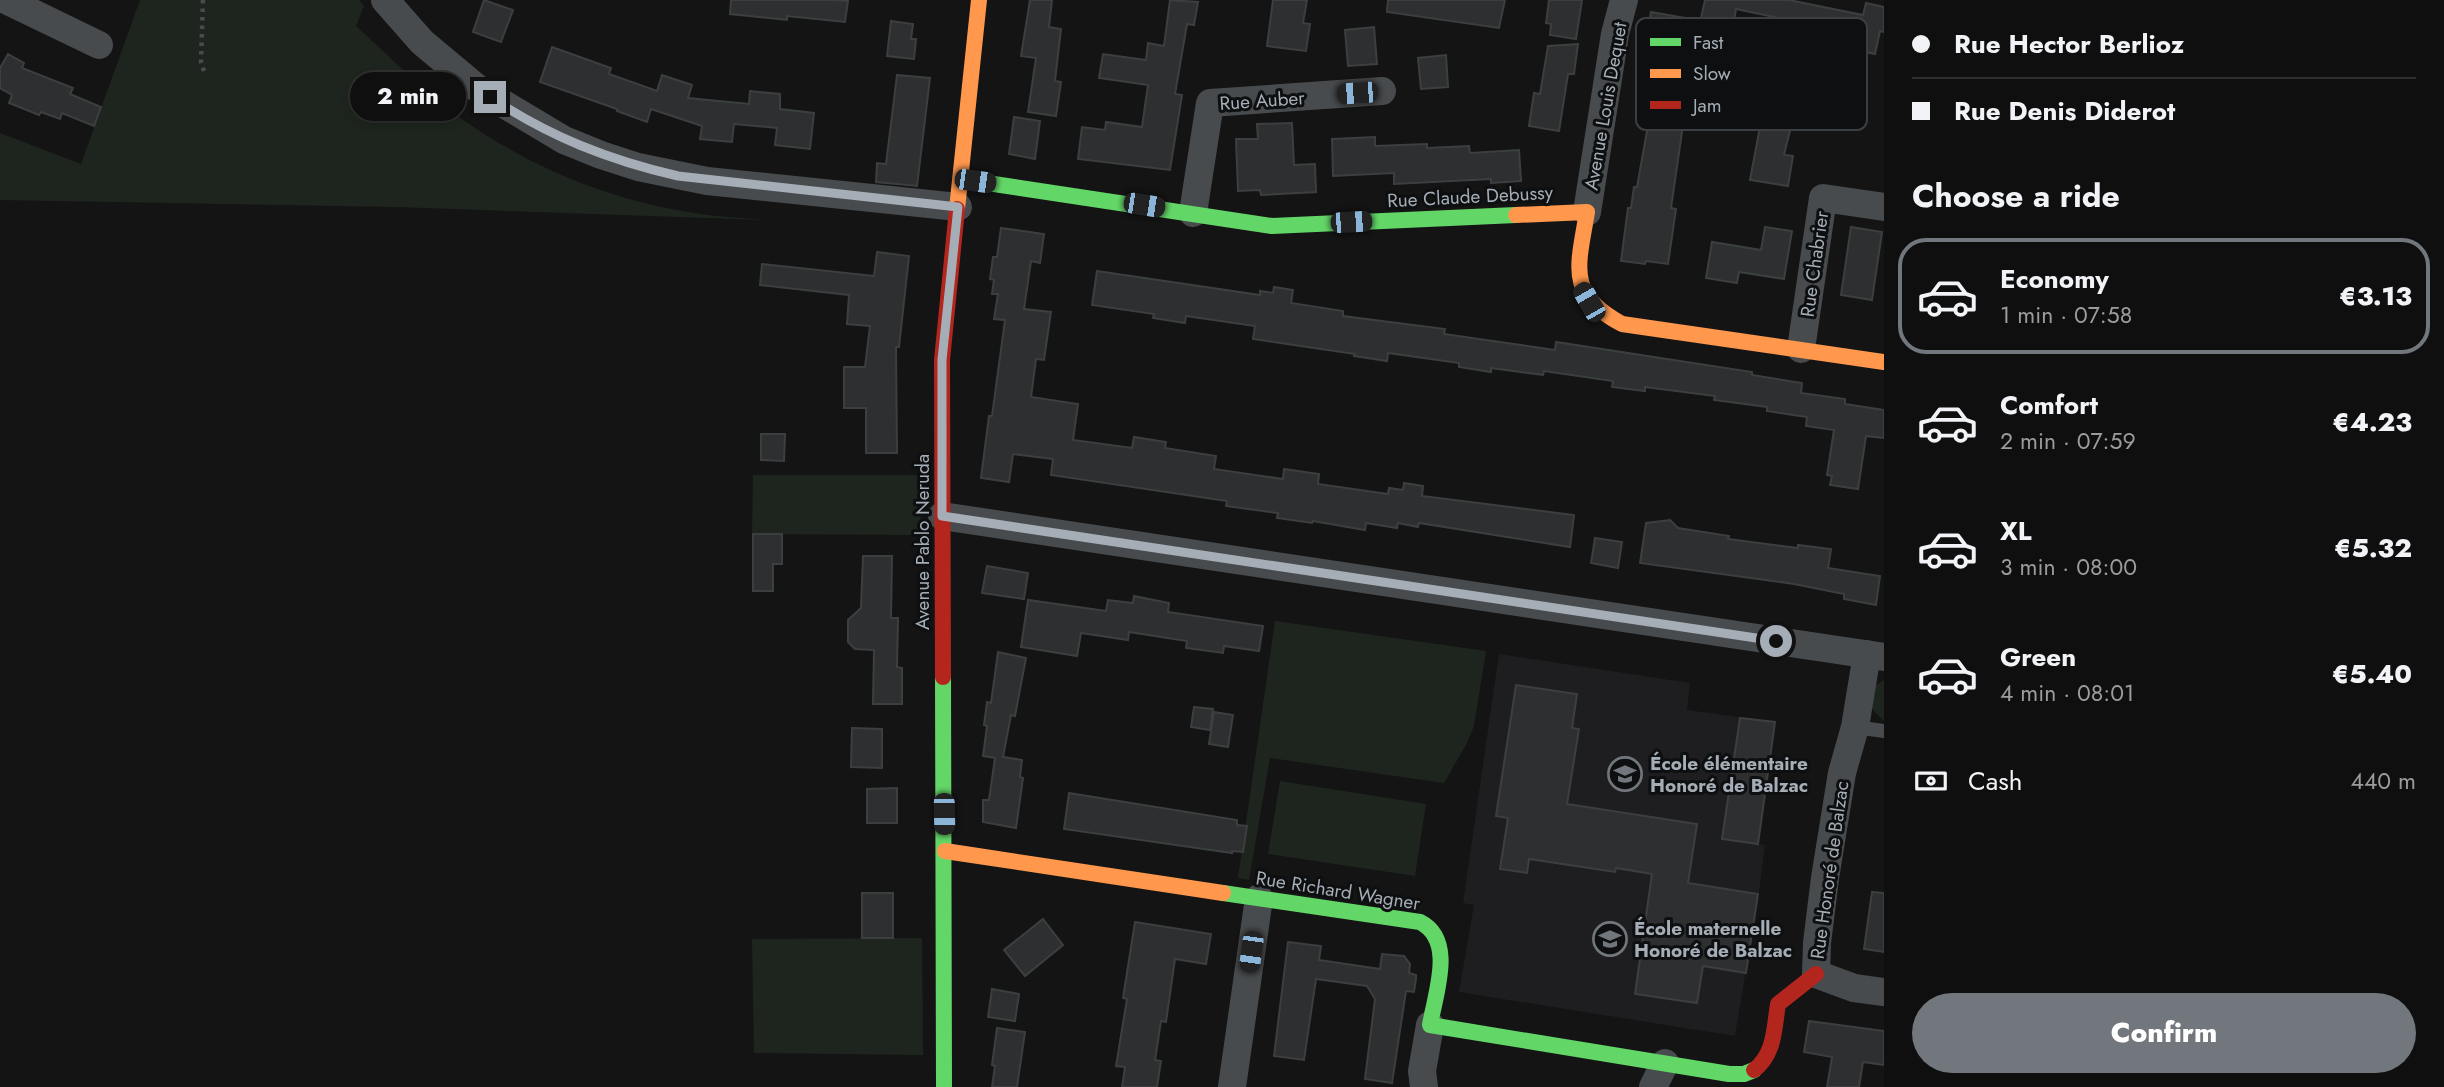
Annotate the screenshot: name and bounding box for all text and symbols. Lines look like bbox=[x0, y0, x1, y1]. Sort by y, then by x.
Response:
legend bbox=[1636, 18, 1867, 130]
street label: Avenue Louis Dequet bbox=[1577, 20, 1634, 192]
text: Rue Hector Berlioz bbox=[1954, 25, 2184, 63]
text: Fast bbox=[1693, 29, 1724, 56]
text: Slow bbox=[1693, 60, 1731, 87]
callout: 2 min bbox=[350, 72, 466, 122]
text: 2 min bbox=[377, 79, 439, 113]
route end bbox=[474, 81, 506, 113]
car bbox=[1336, 81, 1379, 105]
street label: Rue Auber bbox=[1219, 84, 1306, 117]
text: Jam bbox=[1690, 92, 1722, 119]
text: Rue Denis Diderot bbox=[1954, 92, 2175, 130]
car bbox=[953, 168, 998, 194]
text: Choose a ride bbox=[1912, 173, 2120, 219]
street label: Rue Claude Debussy bbox=[1386, 179, 1554, 214]
car bbox=[1122, 191, 1167, 219]
street label: Rue Chabrier bbox=[1794, 209, 1835, 319]
car bbox=[1330, 210, 1373, 234]
text: Economy bbox=[2000, 260, 2109, 298]
icon: car bbox=[1916, 265, 1979, 328]
text: €3.13 bbox=[2339, 277, 2412, 315]
car bbox=[1570, 279, 1609, 325]
text: 1 min · 07:58 bbox=[2000, 298, 2132, 332]
text: Comfort bbox=[2000, 386, 2098, 424]
icon: car bbox=[1916, 391, 1979, 454]
text: €4.23 bbox=[2332, 403, 2412, 441]
text: 2 min · 07:59 bbox=[2000, 424, 2136, 458]
street label: Avenue Pablo Neruda bbox=[909, 454, 936, 630]
text: XL bbox=[2000, 512, 2032, 550]
icon: car bbox=[1916, 517, 1979, 580]
text: €5.32 bbox=[2334, 529, 2412, 567]
text: 3 min · 08:00 bbox=[2000, 550, 2137, 584]
route start bbox=[1760, 625, 1792, 657]
text: Green bbox=[2000, 638, 2076, 676]
icon: car bbox=[1916, 643, 1979, 706]
text: €5.40 bbox=[2332, 655, 2412, 693]
text: 4 min · 08:01 bbox=[2000, 676, 2134, 710]
place label: École élémentaire Honoré de Balzac bbox=[1650, 750, 1808, 799]
school or university icon: École élémentaire Honoré de Balzac bbox=[1606, 755, 1644, 793]
icon: cash bbox=[1912, 762, 1950, 800]
text: Cash bbox=[1968, 762, 2022, 800]
text: 440 m bbox=[2351, 764, 2416, 798]
street label: Rue Honoré de Balzac bbox=[1804, 779, 1855, 961]
car bbox=[934, 793, 955, 835]
street label: Rue Richard Wagner bbox=[1254, 864, 1423, 917]
place label: École maternelle Honoré de Balzac bbox=[1634, 915, 1792, 964]
school or university icon: École maternelle Honoré de Balzac bbox=[1591, 920, 1629, 958]
car bbox=[1238, 930, 1265, 974]
button: Confirm bbox=[1912, 993, 2416, 1073]

